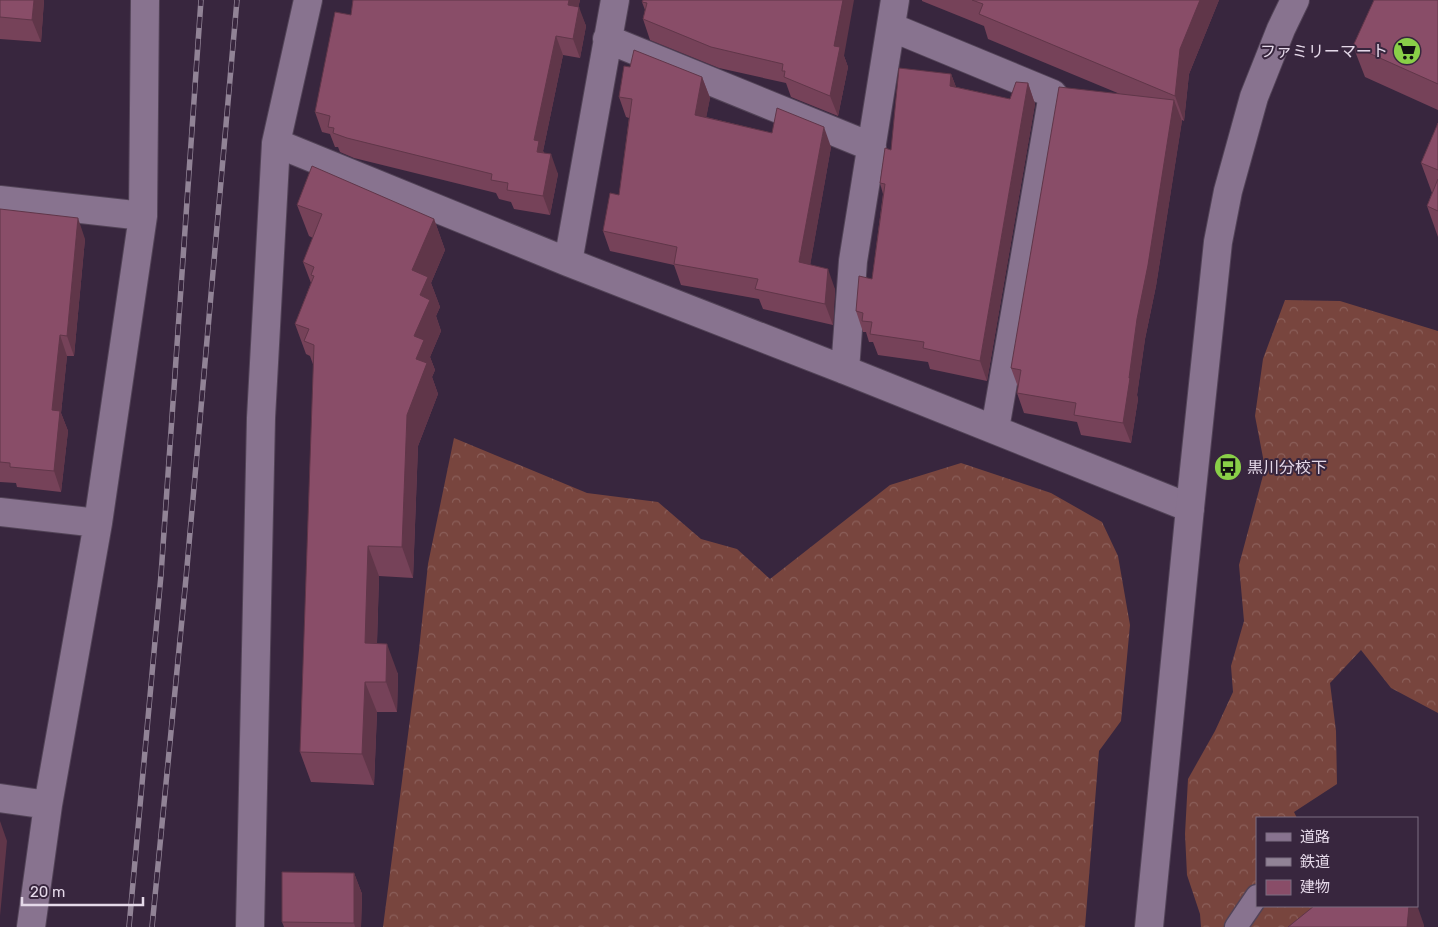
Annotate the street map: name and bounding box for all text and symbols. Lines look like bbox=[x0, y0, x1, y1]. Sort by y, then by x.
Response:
supermarket icon: ファミリーマート bbox=[1392, 36, 1422, 66]
place label: ファミリーマート bbox=[1260, 42, 1388, 61]
bus stop icon: 黒川分校下 bbox=[1213, 452, 1243, 482]
place label: 黒川分校下 bbox=[1247, 458, 1327, 477]
legend bbox=[1256, 817, 1418, 907]
text: 道路 bbox=[1300, 828, 1330, 846]
text: 鉄道 bbox=[1300, 853, 1330, 871]
scale bar bbox=[22, 874, 144, 906]
text: 建物 bbox=[1300, 878, 1330, 896]
text: 20 m bbox=[30, 883, 65, 901]

